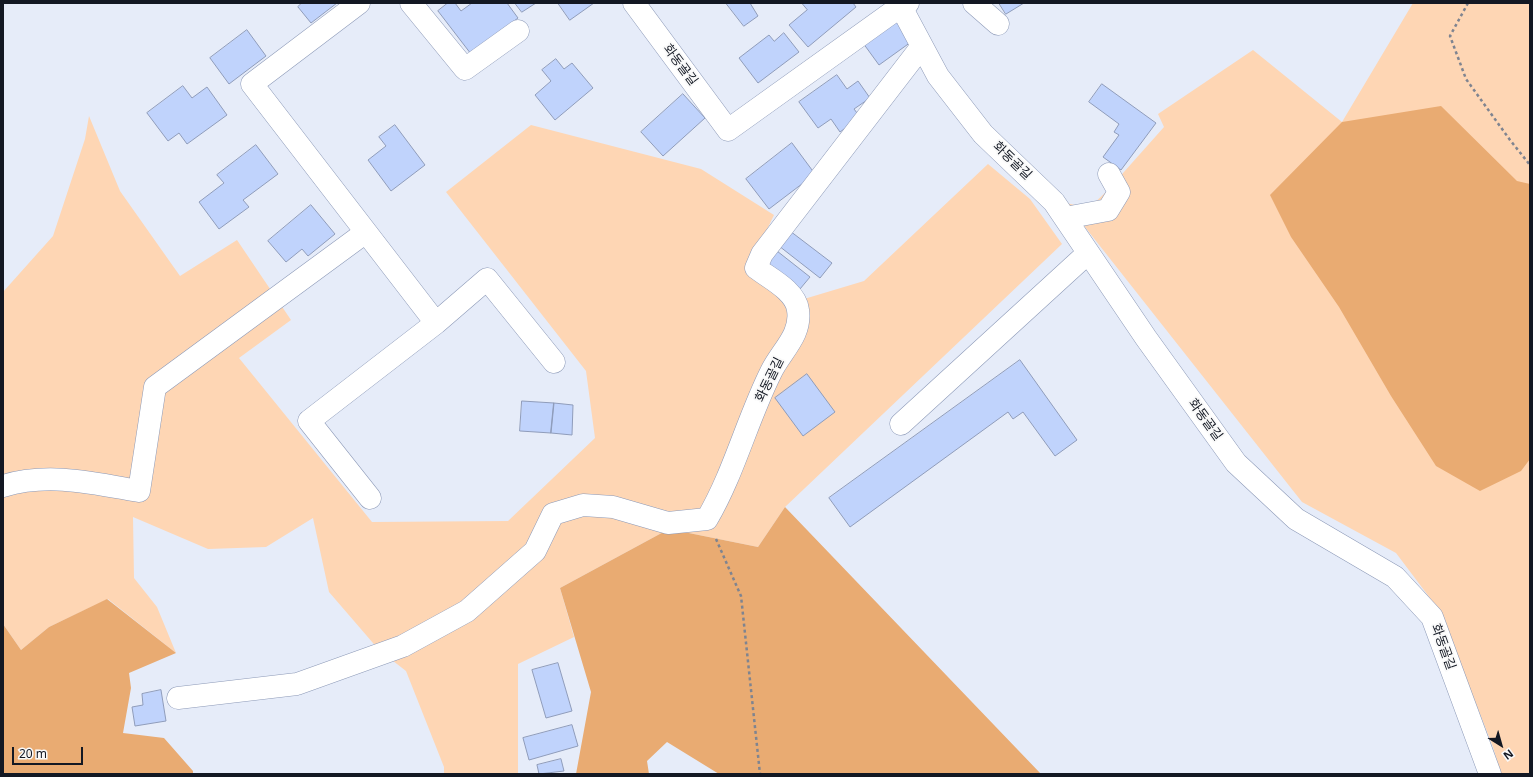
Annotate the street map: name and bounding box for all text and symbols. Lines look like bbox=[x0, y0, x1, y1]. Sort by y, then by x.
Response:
street label: 화동골길 bbox=[659, 41, 701, 89]
street label: 화동골길 bbox=[989, 139, 1035, 183]
street label: 화동골길 bbox=[753, 355, 787, 405]
street label: 화동골길 bbox=[1185, 396, 1225, 444]
street label: 화동골길 bbox=[1427, 622, 1459, 672]
north arrow bbox=[1481, 725, 1521, 765]
scale bar bbox=[14, 739, 85, 765]
text: 20 m bbox=[19, 745, 47, 762]
text: N bbox=[1500, 746, 1517, 764]

